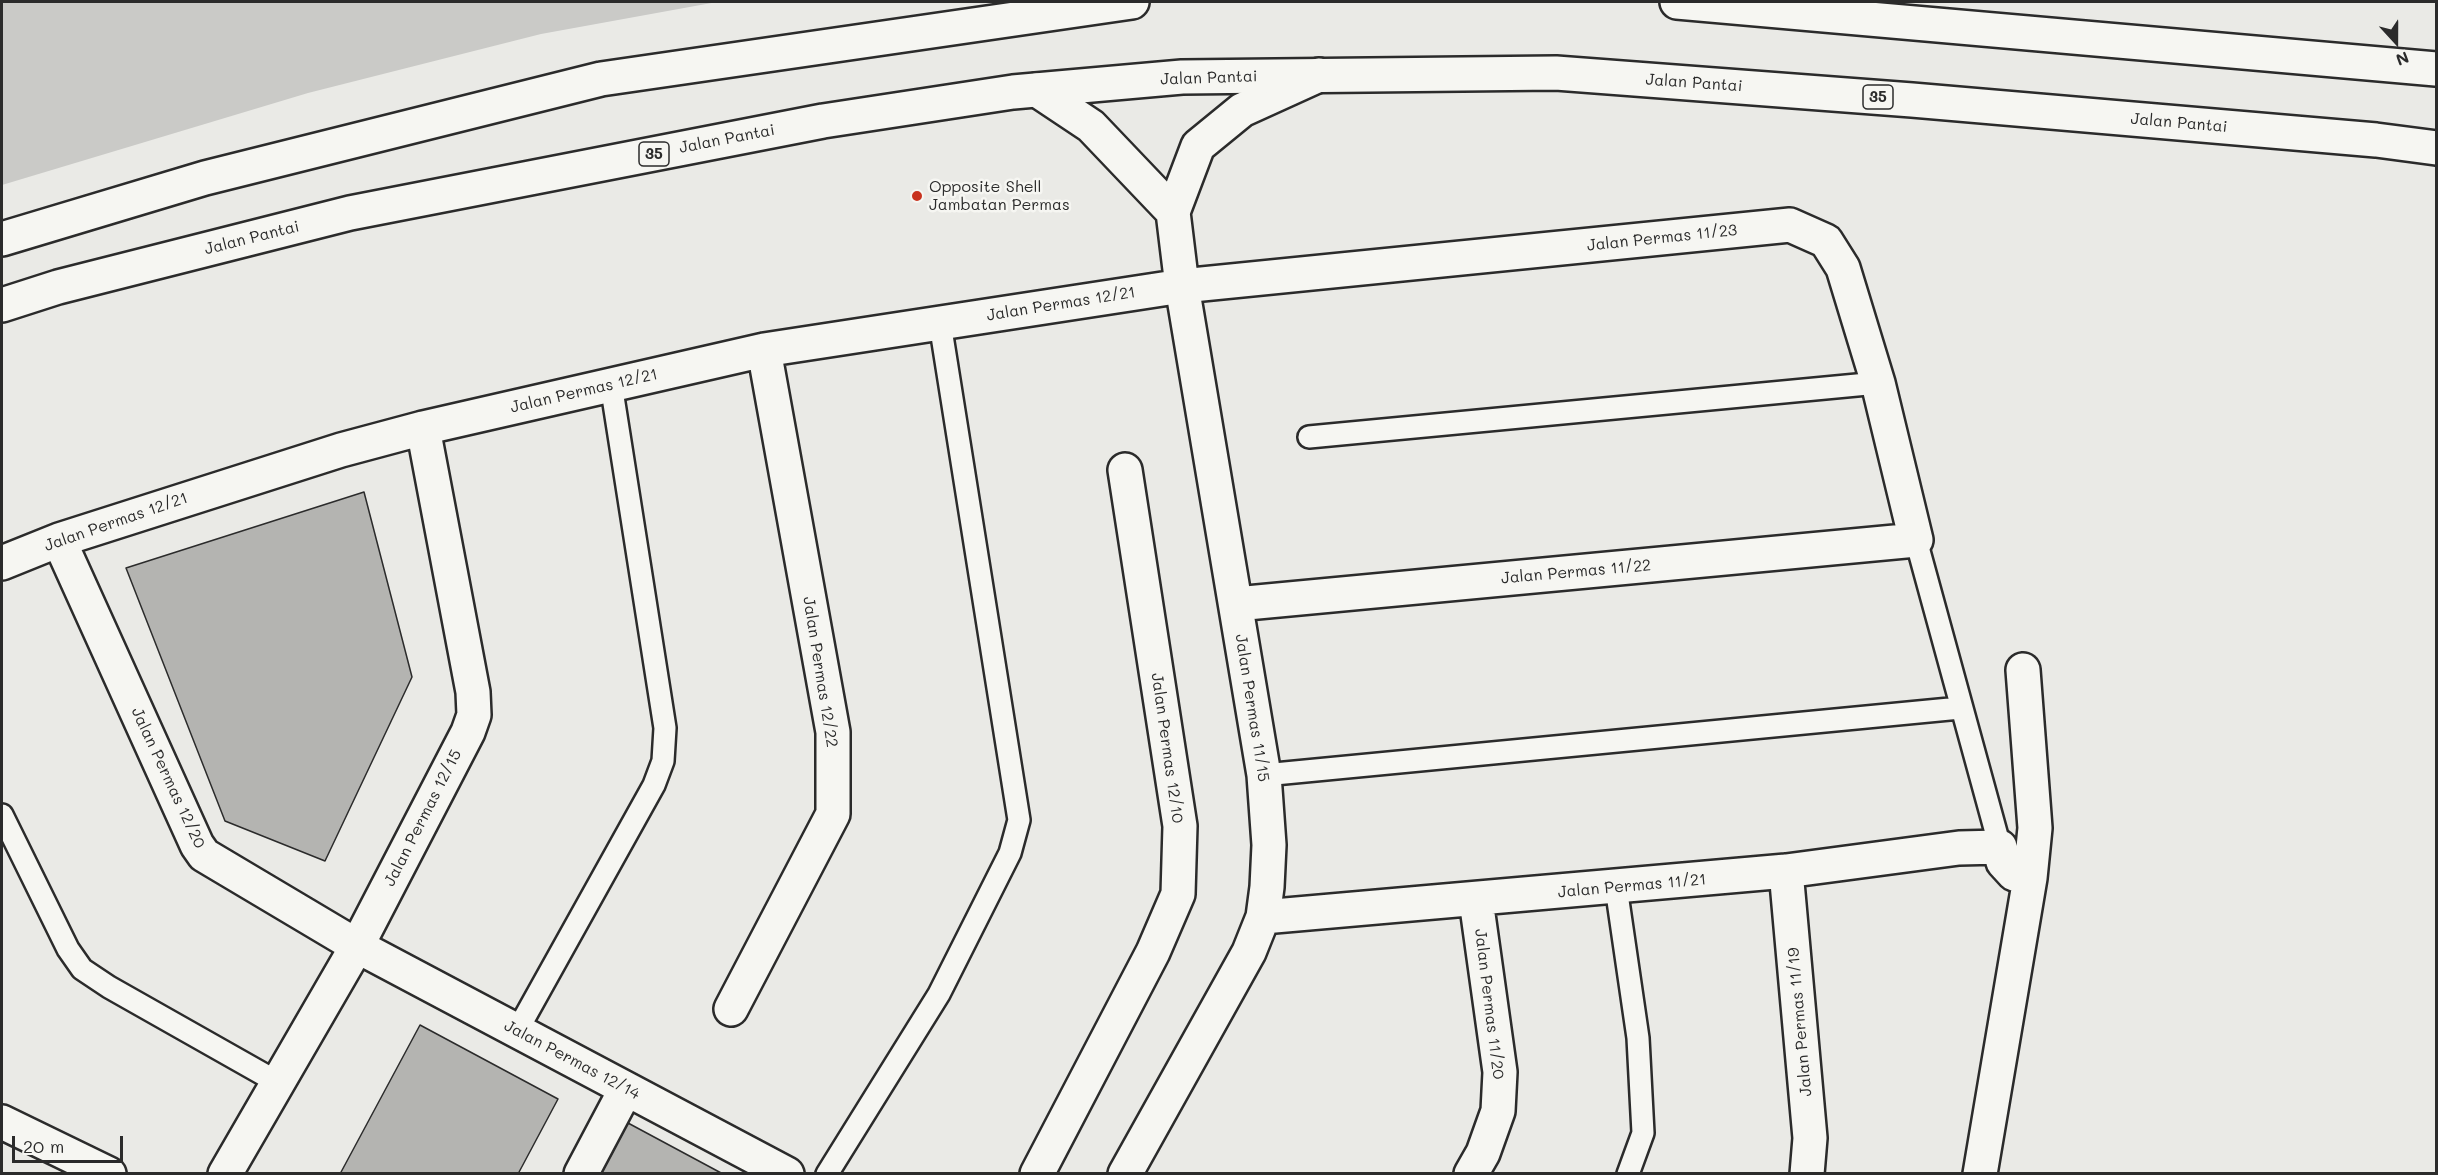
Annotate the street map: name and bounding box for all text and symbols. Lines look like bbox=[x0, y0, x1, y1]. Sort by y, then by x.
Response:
north arrow bbox=[2366, 12, 2426, 72]
text: N bbox=[2393, 47, 2412, 71]
street label: Jalan Pantai bbox=[1160, 67, 1258, 89]
street label: Jalan Pantai bbox=[1645, 70, 1743, 96]
road number: 35 bbox=[1863, 85, 1893, 109]
street label: Jalan Pantai bbox=[2130, 109, 2228, 137]
street label: Jalan Pantai bbox=[677, 120, 777, 158]
road number: 35 bbox=[639, 142, 669, 166]
place label: Opposite Shell Jambatan Permas bbox=[929, 177, 1070, 215]
marker: Opposite Shell Jambatan Permas bbox=[910, 189, 924, 203]
street label: Jalan Pantai bbox=[203, 217, 301, 259]
street label: Jalan Permas 11/23 bbox=[1586, 221, 1738, 255]
street label: Jalan Permas 12/21 bbox=[985, 283, 1137, 325]
street label: Jalan Permas 12/21 bbox=[508, 365, 660, 417]
street label: Jalan Permas 12/21 bbox=[42, 488, 190, 556]
street label: Jalan Permas 11/22 bbox=[1500, 556, 1652, 588]
street label: Jalan Permas 12/22 bbox=[799, 595, 841, 749]
street label: Jalan Permas 11/15 bbox=[1231, 633, 1273, 783]
street label: Jalan Permas 12/10 bbox=[1147, 672, 1187, 824]
street label: Jalan Permas 12/20 bbox=[127, 704, 209, 852]
street label: Jalan Permas 12/15 bbox=[380, 746, 466, 890]
street label: Jalan Permas 11/21 bbox=[1557, 870, 1707, 902]
street label: Jalan Permas 11/20 bbox=[1470, 928, 1508, 1080]
street label: Jalan Permas 11/19 bbox=[1784, 947, 1816, 1097]
street label: Jalan Permas 12/14 bbox=[501, 1016, 643, 1104]
scale bar bbox=[15, 1124, 126, 1162]
text: 20 m bbox=[23, 1134, 64, 1158]

